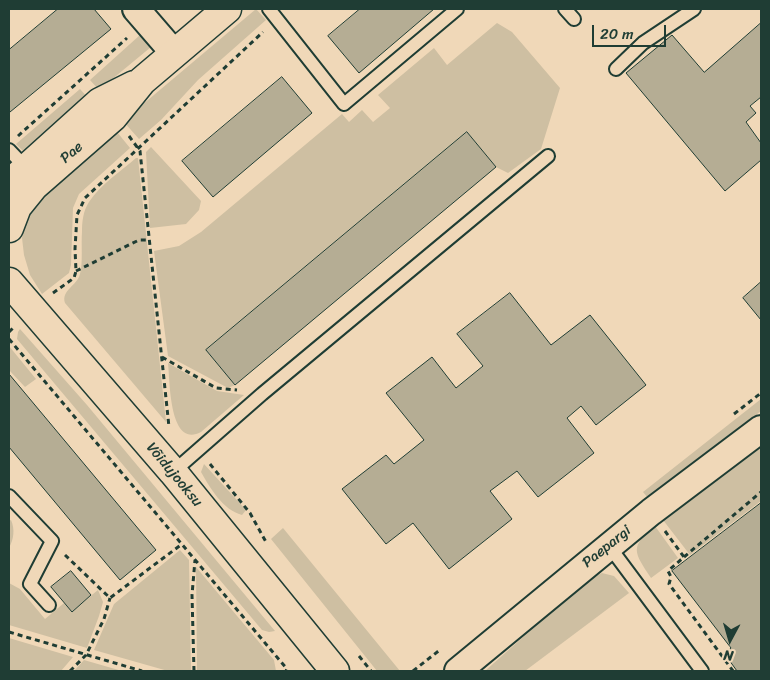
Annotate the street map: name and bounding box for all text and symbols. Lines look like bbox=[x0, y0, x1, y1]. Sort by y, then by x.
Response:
scale bar bbox=[595, 15, 669, 47]
text: 20 m bbox=[600, 21, 634, 47]
street label: Pae bbox=[57, 138, 87, 168]
street label: Võidujooksu bbox=[142, 439, 206, 511]
street label: Paepargi bbox=[579, 522, 635, 572]
north arrow bbox=[705, 615, 755, 665]
text: N bbox=[722, 642, 735, 668]

